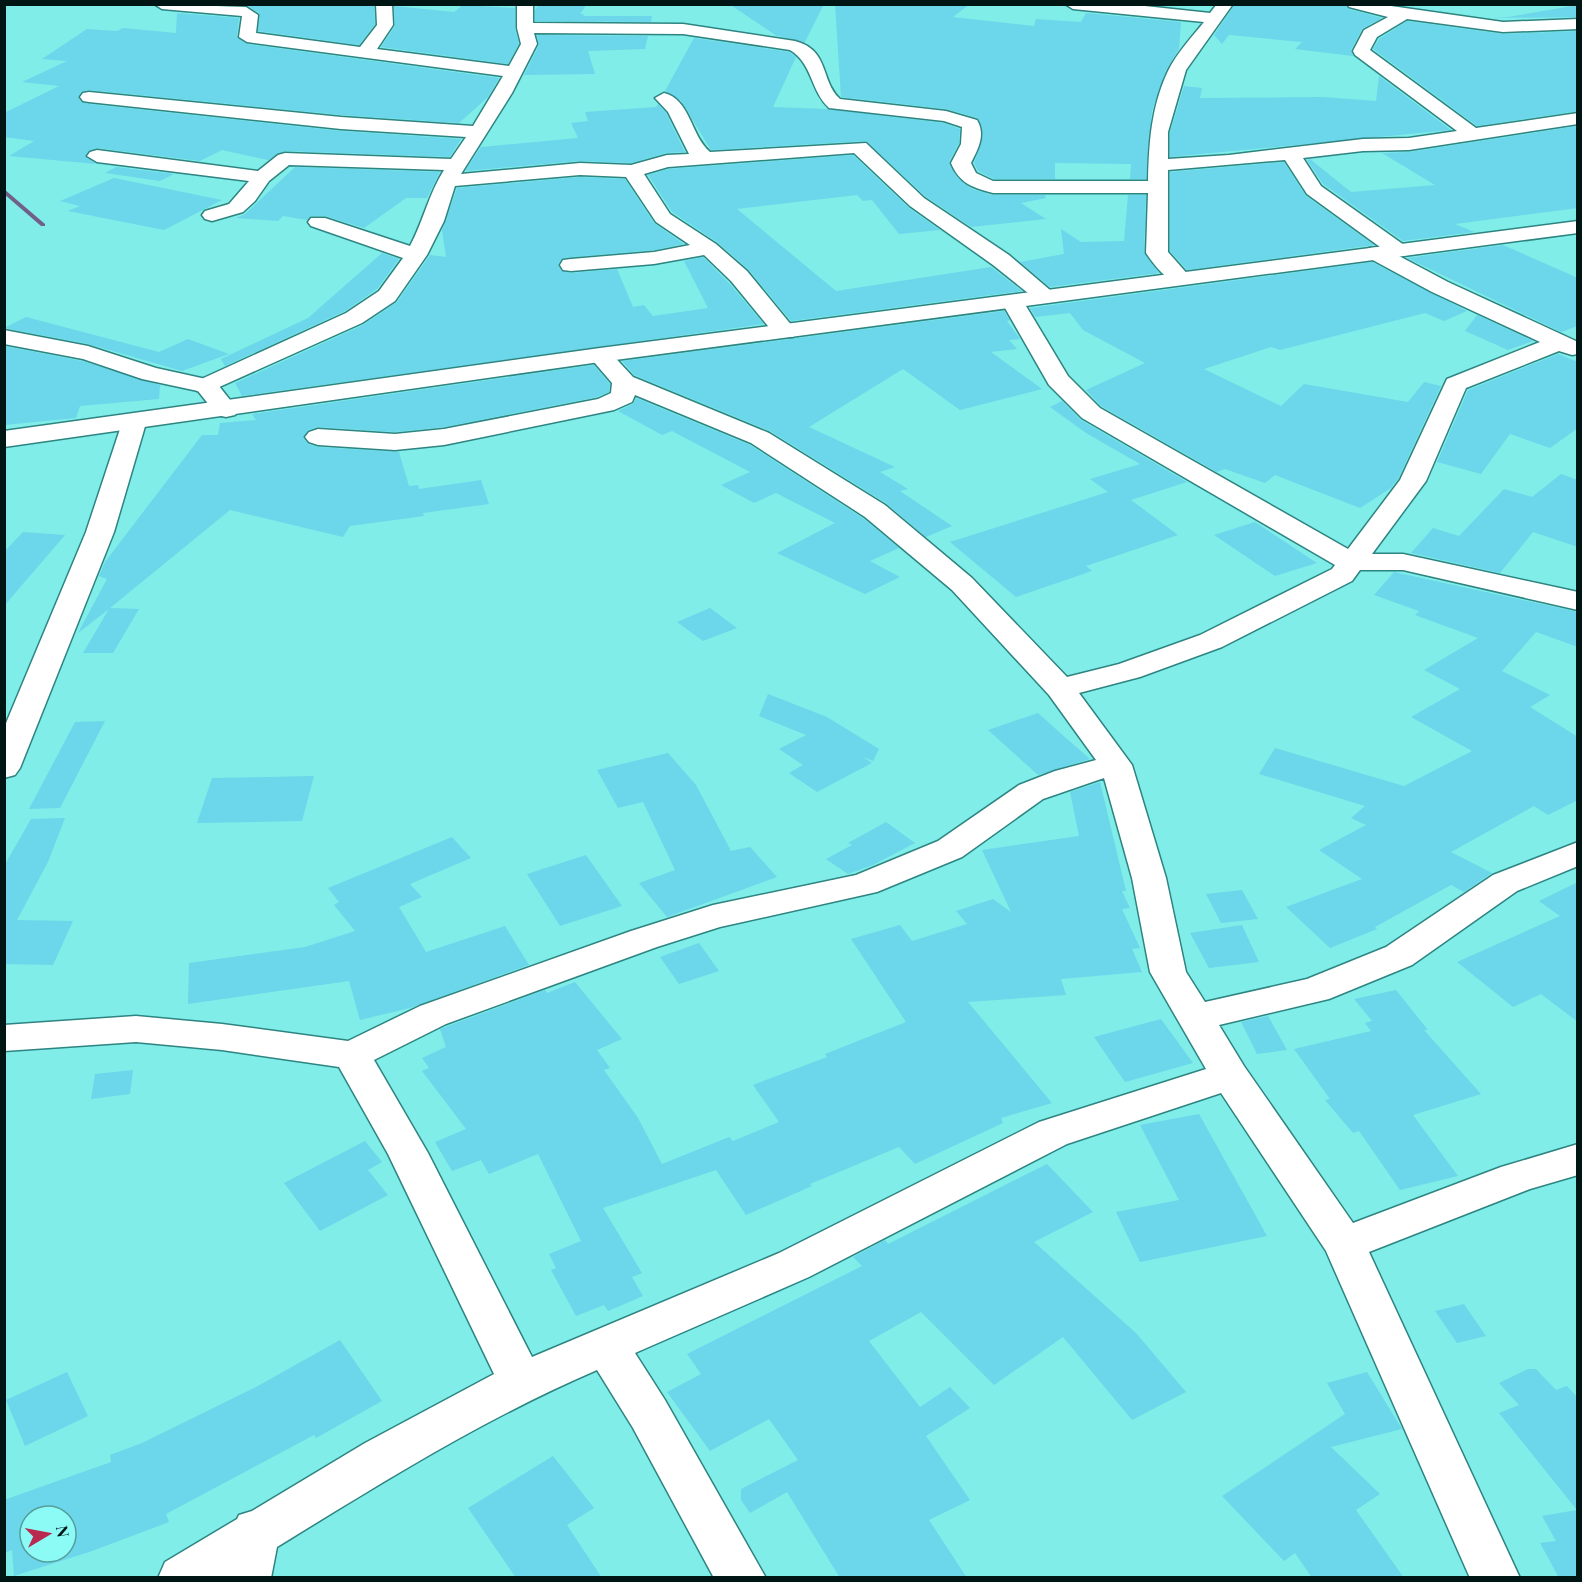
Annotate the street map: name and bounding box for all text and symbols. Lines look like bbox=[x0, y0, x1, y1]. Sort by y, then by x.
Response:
north arrow bbox=[18, 1504, 78, 1564]
text: N bbox=[52, 1524, 75, 1539]

